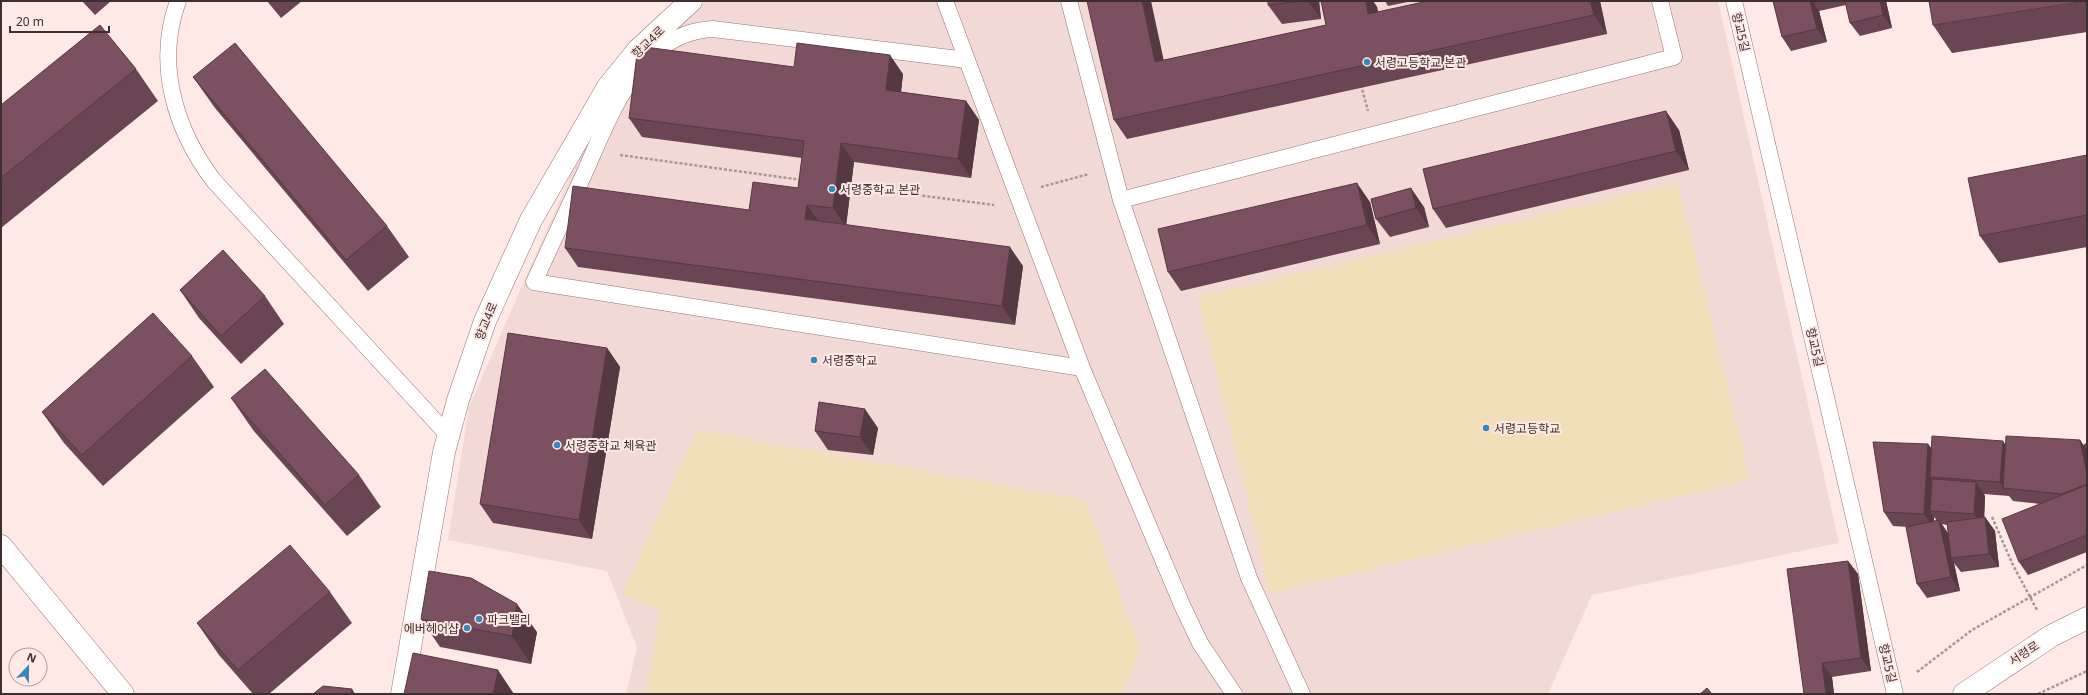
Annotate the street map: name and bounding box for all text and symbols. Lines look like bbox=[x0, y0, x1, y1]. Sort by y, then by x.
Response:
scale bar bbox=[10, 8, 109, 34]
street label: 향교5길 bbox=[1728, 11, 1754, 53]
text: 20 m bbox=[16, 13, 44, 30]
street label: 향교4로 bbox=[628, 22, 668, 62]
place label: 서령고등학교 본관 bbox=[1375, 54, 1466, 71]
marker: 서령고등학교 본관 bbox=[1362, 57, 1372, 67]
place label: 서령중학교 본관 bbox=[840, 181, 920, 198]
marker: 서령중학교 본관 bbox=[827, 184, 837, 194]
street label: 향교4로 bbox=[471, 299, 501, 343]
street label: 향교5길 bbox=[1802, 326, 1828, 368]
place label: 서령중학교 bbox=[822, 352, 877, 369]
marker: 서령중학교 bbox=[809, 355, 819, 365]
place label: 서령고등학교 bbox=[1494, 420, 1560, 437]
marker: 서령고등학교 bbox=[1481, 423, 1491, 433]
place label: 서령중학교 체육관 bbox=[565, 437, 656, 454]
marker: 서령중학교 체육관 bbox=[552, 440, 562, 450]
place label: 파크밸리 bbox=[487, 611, 531, 628]
marker: 파크밸리 bbox=[474, 614, 484, 624]
place label: 에버헤어샵 bbox=[404, 620, 459, 637]
marker: 에버헤어샵 bbox=[462, 623, 472, 633]
street label: 서령로 bbox=[2005, 637, 2043, 669]
street label: 향교5길 bbox=[1875, 642, 1901, 684]
north arrow bbox=[8, 647, 48, 687]
text: N bbox=[25, 649, 39, 666]

